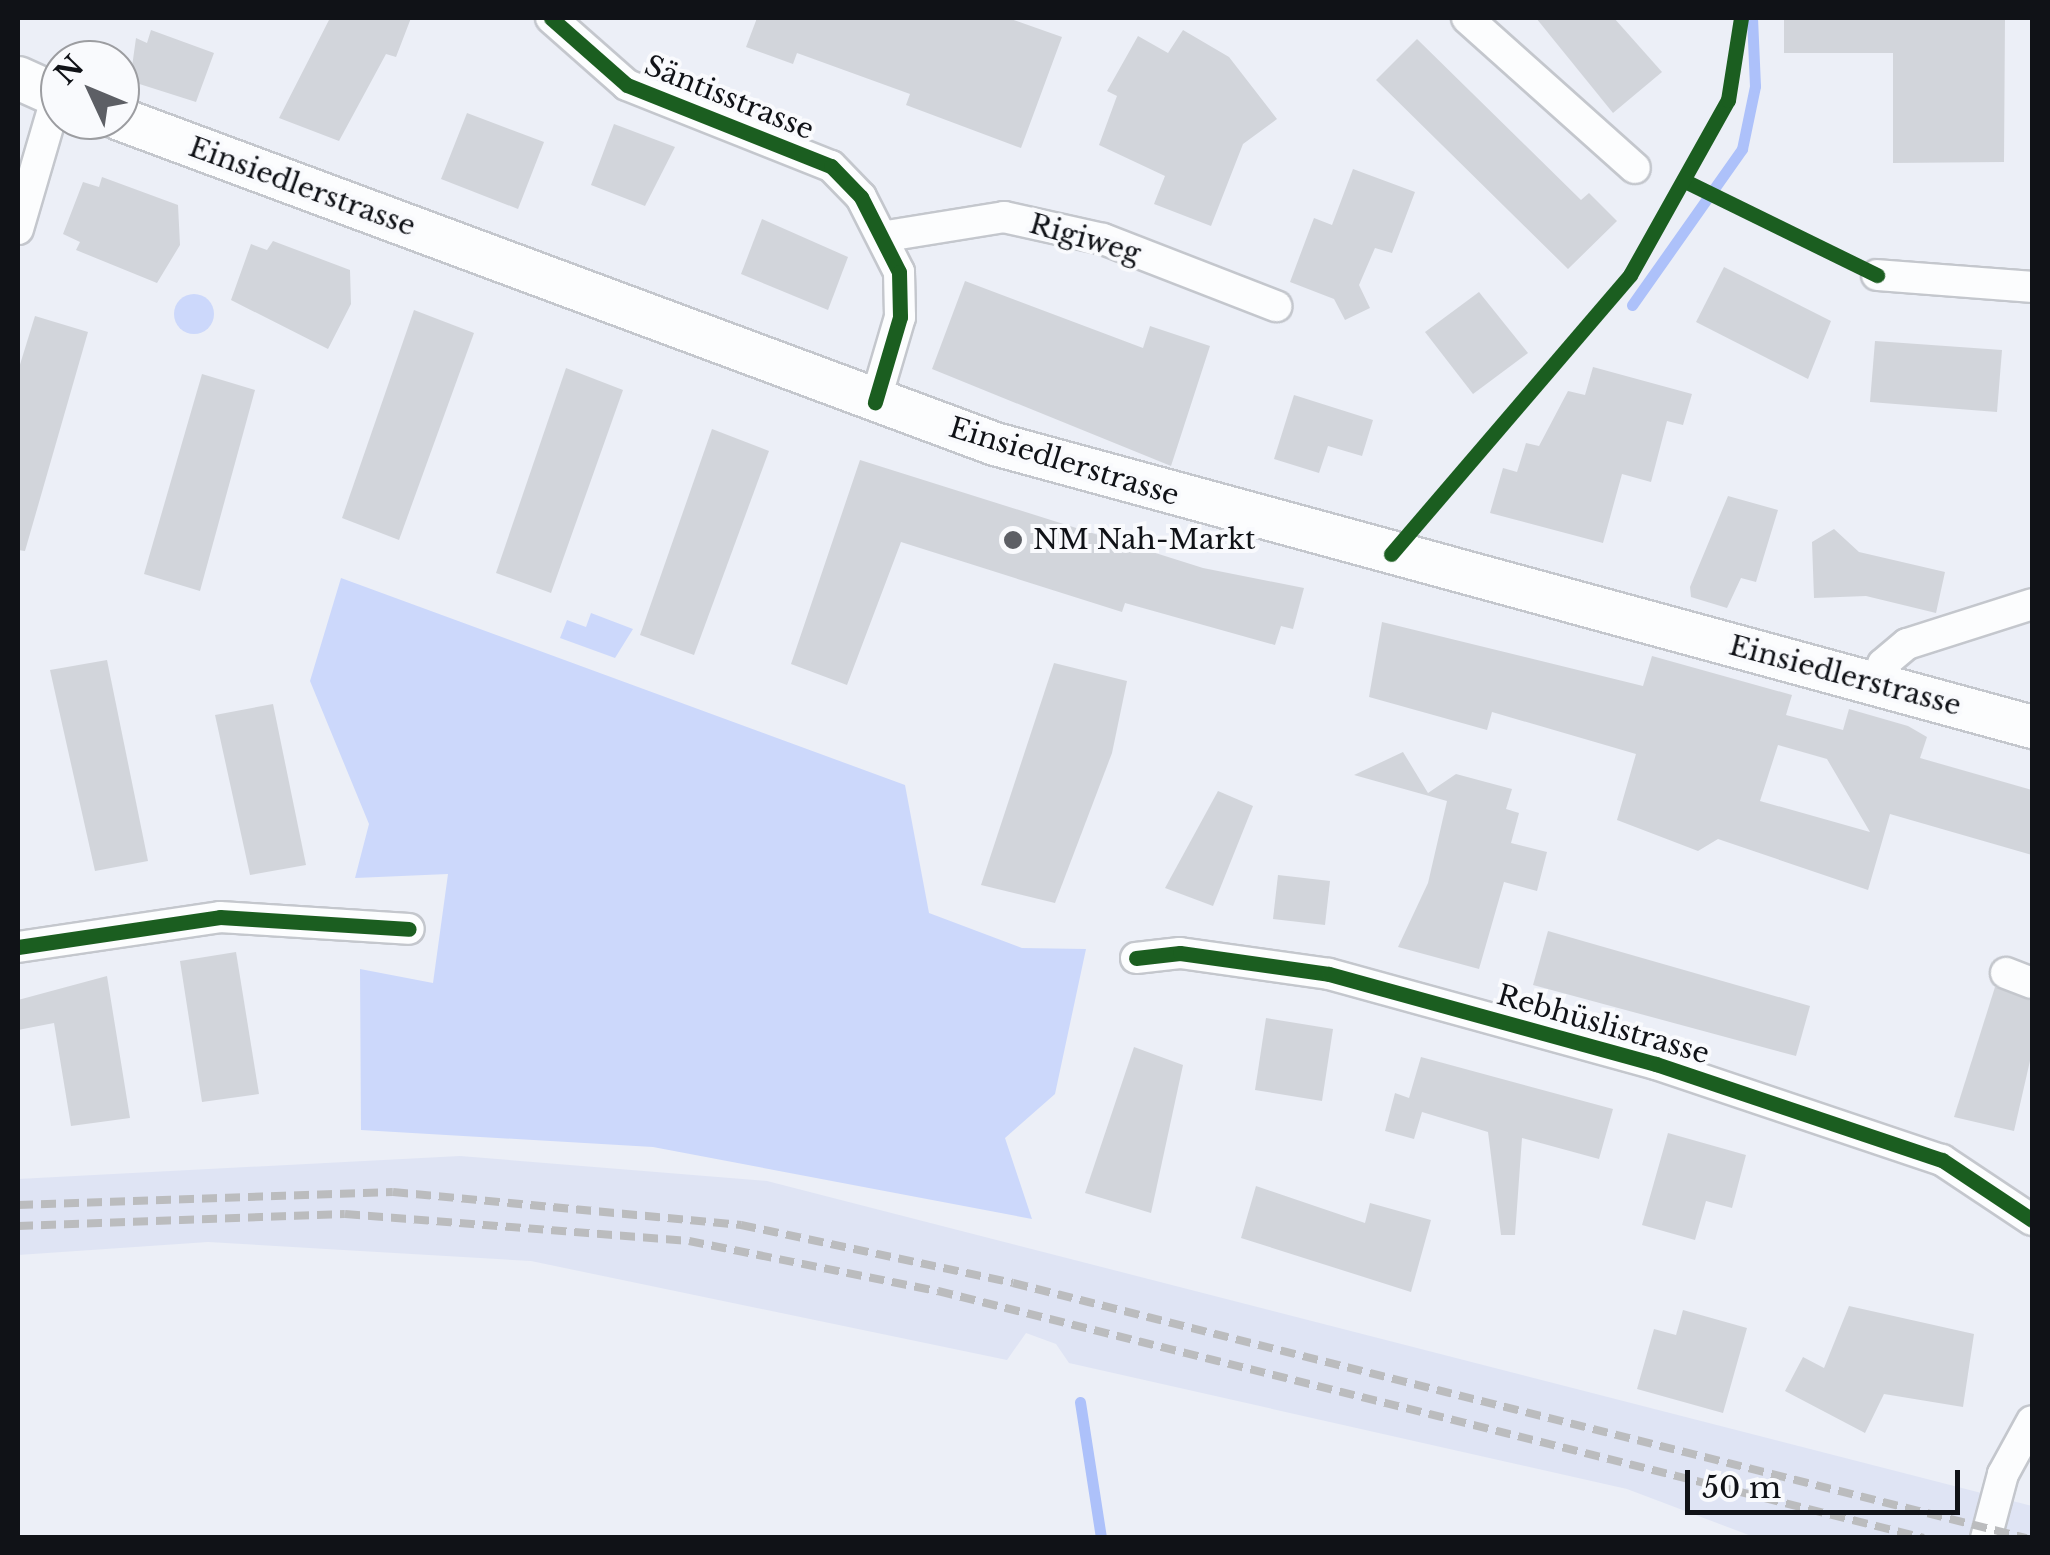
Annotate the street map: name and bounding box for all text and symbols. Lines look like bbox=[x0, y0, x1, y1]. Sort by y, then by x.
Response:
north arrow bbox=[40, 40, 140, 140]
text: N bbox=[48, 49, 91, 92]
street label: Säntisstrasse bbox=[640, 49, 818, 147]
street label: Einsiedlerstrasse bbox=[184, 130, 420, 244]
street label: Rigiweg bbox=[1026, 207, 1144, 271]
street label: Einsiedlerstrasse bbox=[945, 411, 1183, 513]
place label: NM Nah-Markt bbox=[1033, 523, 1256, 557]
marker: NM Nah-Markt bbox=[1002, 529, 1024, 551]
street label: Einsiedlerstrasse bbox=[1725, 629, 1965, 723]
street label: Rebhüslistrasse bbox=[1493, 979, 1713, 1071]
scale bar bbox=[1690, 1450, 1965, 1512]
text: 50 m bbox=[1702, 1469, 1781, 1506]

